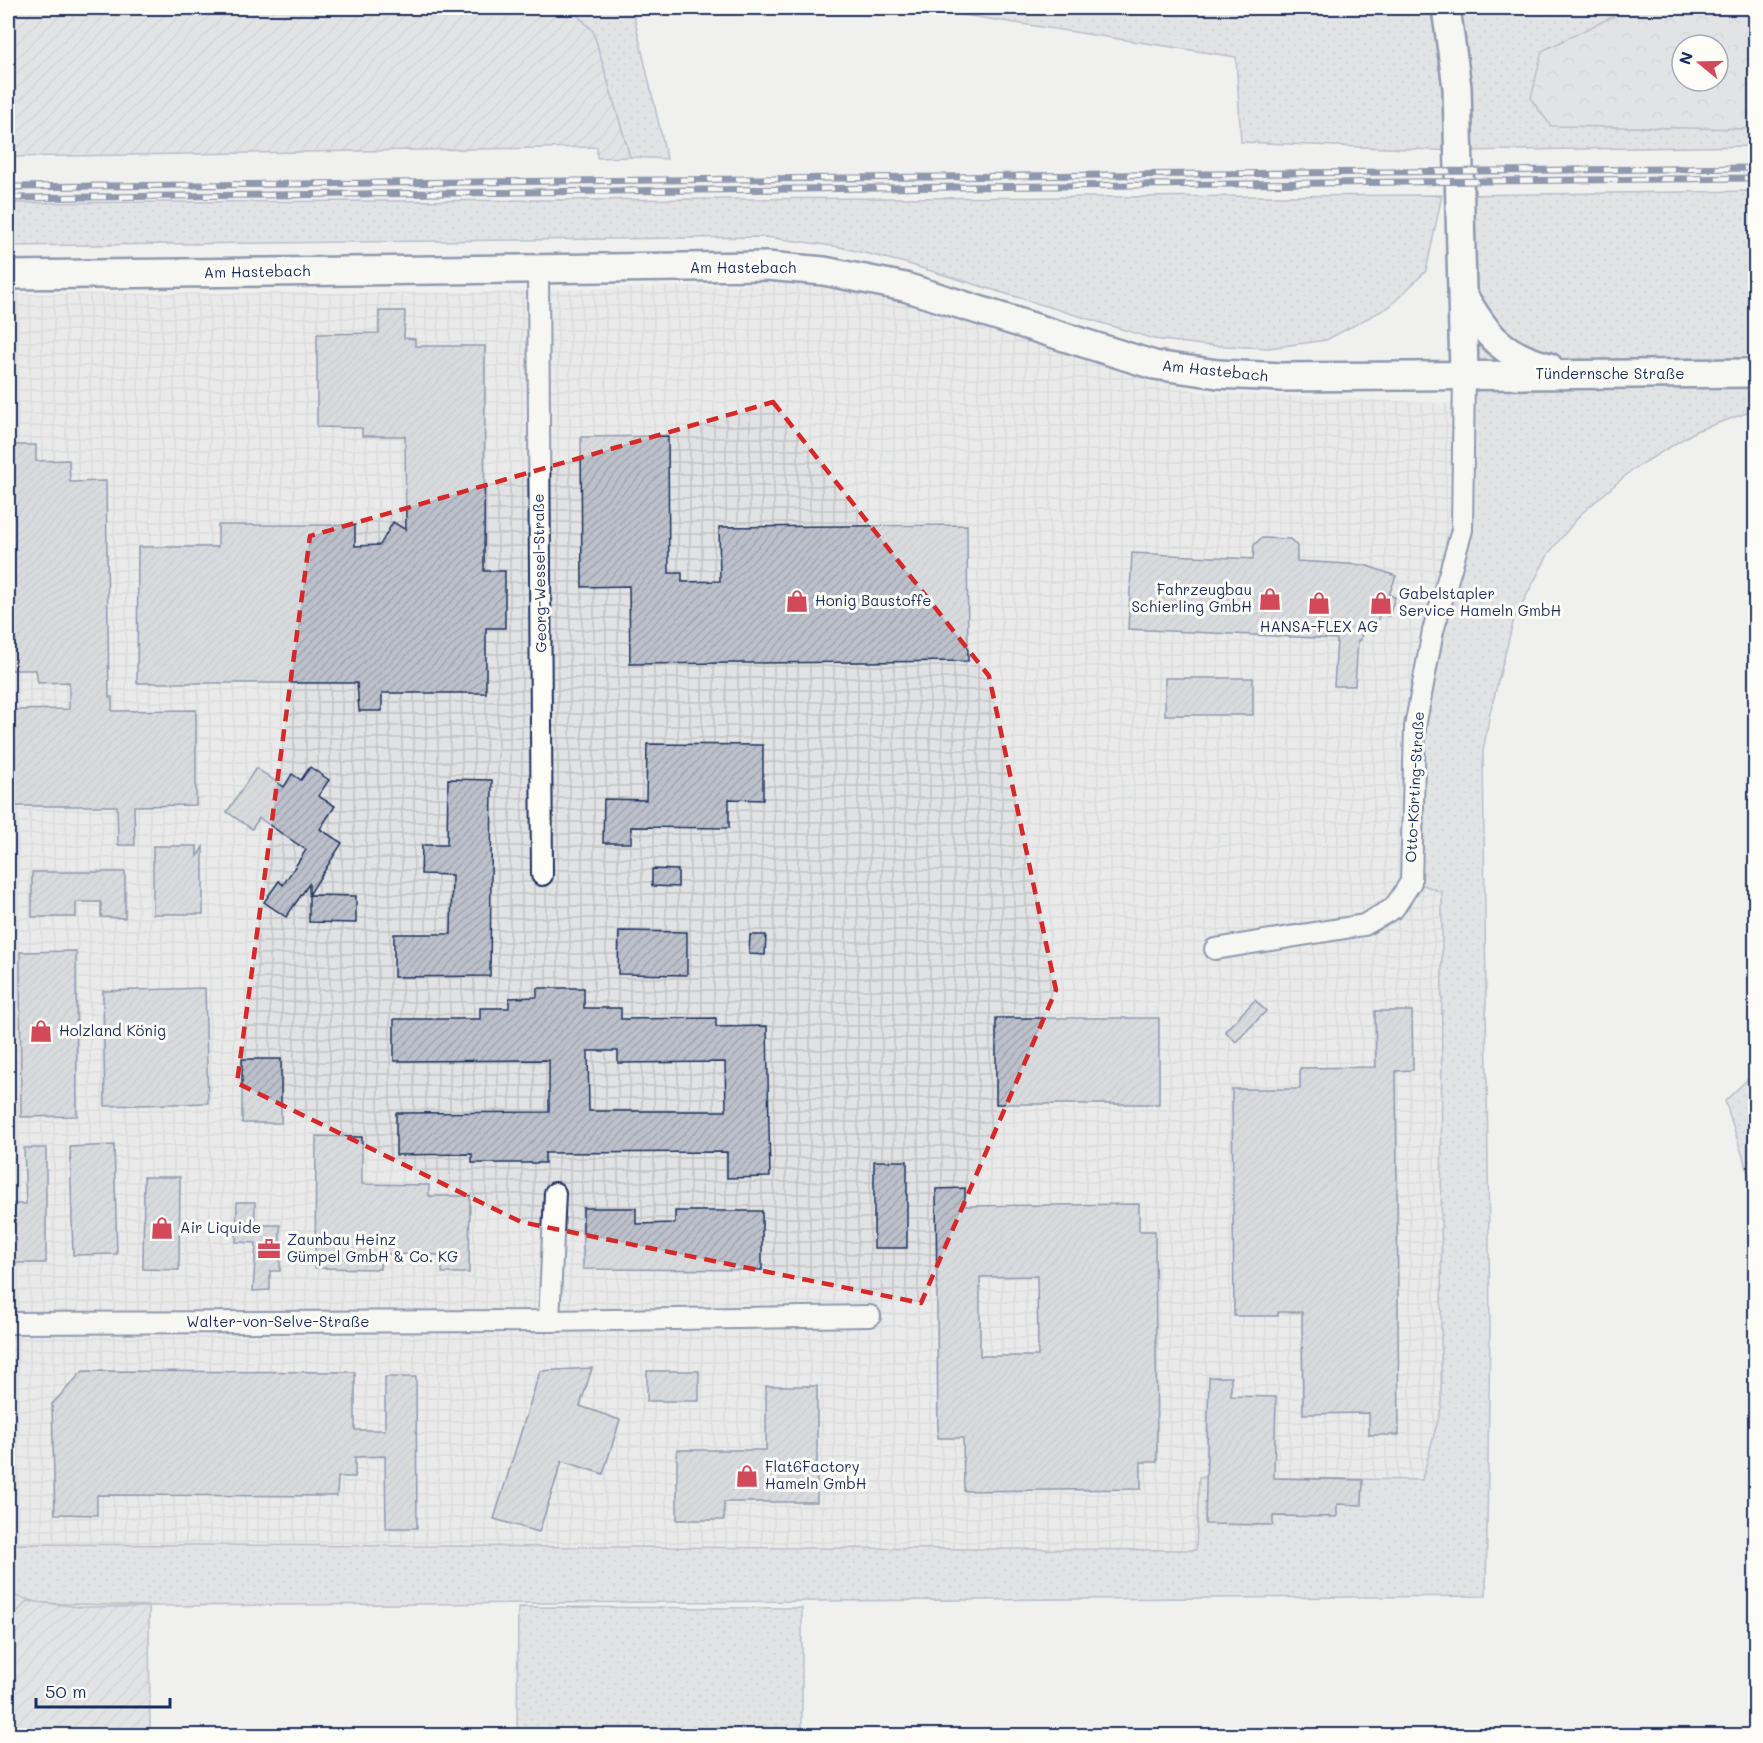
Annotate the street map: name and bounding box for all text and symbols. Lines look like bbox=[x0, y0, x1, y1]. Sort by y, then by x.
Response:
north arrow bbox=[1670, 33, 1730, 93]
text: N bbox=[1673, 49, 1697, 67]
street label: Am Hastebach bbox=[690, 257, 796, 277]
street label: Am Hastebach bbox=[204, 260, 310, 282]
street label: Am Hastebach bbox=[1161, 354, 1269, 386]
street label: Tündernsche Straße bbox=[1536, 363, 1684, 383]
street label: Georg-Wessel-Straße bbox=[528, 493, 550, 653]
place label: Fahrzeugbau Schierling GmbH bbox=[1131, 579, 1252, 616]
place label: Gabelstapler Service Hameln GmbH bbox=[1399, 583, 1561, 620]
shop icon: Fahrzeugbau Schierling GmbH bbox=[1257, 586, 1283, 612]
shop icon: Honig Baustoffe bbox=[784, 588, 810, 614]
place label: Honig Baustoffe bbox=[815, 590, 932, 610]
shop icon: HANSA-FLEX AG bbox=[1306, 590, 1332, 616]
shop icon: Gabelstapler Service Hameln GmbH bbox=[1368, 590, 1394, 616]
place label: HANSA-FLEX AG bbox=[1260, 616, 1378, 636]
street label: Otto-Körting-Straße bbox=[1400, 711, 1428, 863]
shop icon: Holzland König bbox=[28, 1018, 54, 1044]
place label: Holzland König bbox=[59, 1020, 166, 1040]
shop icon: Air Liquide bbox=[149, 1215, 175, 1241]
place label: Air Liquide bbox=[180, 1217, 261, 1237]
place label: Zaunbau Heinz Gümpel GmbH & Co. KG bbox=[287, 1229, 458, 1266]
office icon: Zaunbau Heinz Gümpel GmbH & Co. KG bbox=[256, 1236, 282, 1262]
street label: Walter-von-Selve-Straße bbox=[186, 1311, 370, 1331]
place label: Flat6Factory Hameln GmbH bbox=[765, 1456, 866, 1493]
shop icon: Flat6Factory Hameln GmbH bbox=[734, 1463, 760, 1489]
scale bar bbox=[36, 1671, 170, 1709]
text: 50 m bbox=[45, 1679, 87, 1703]

